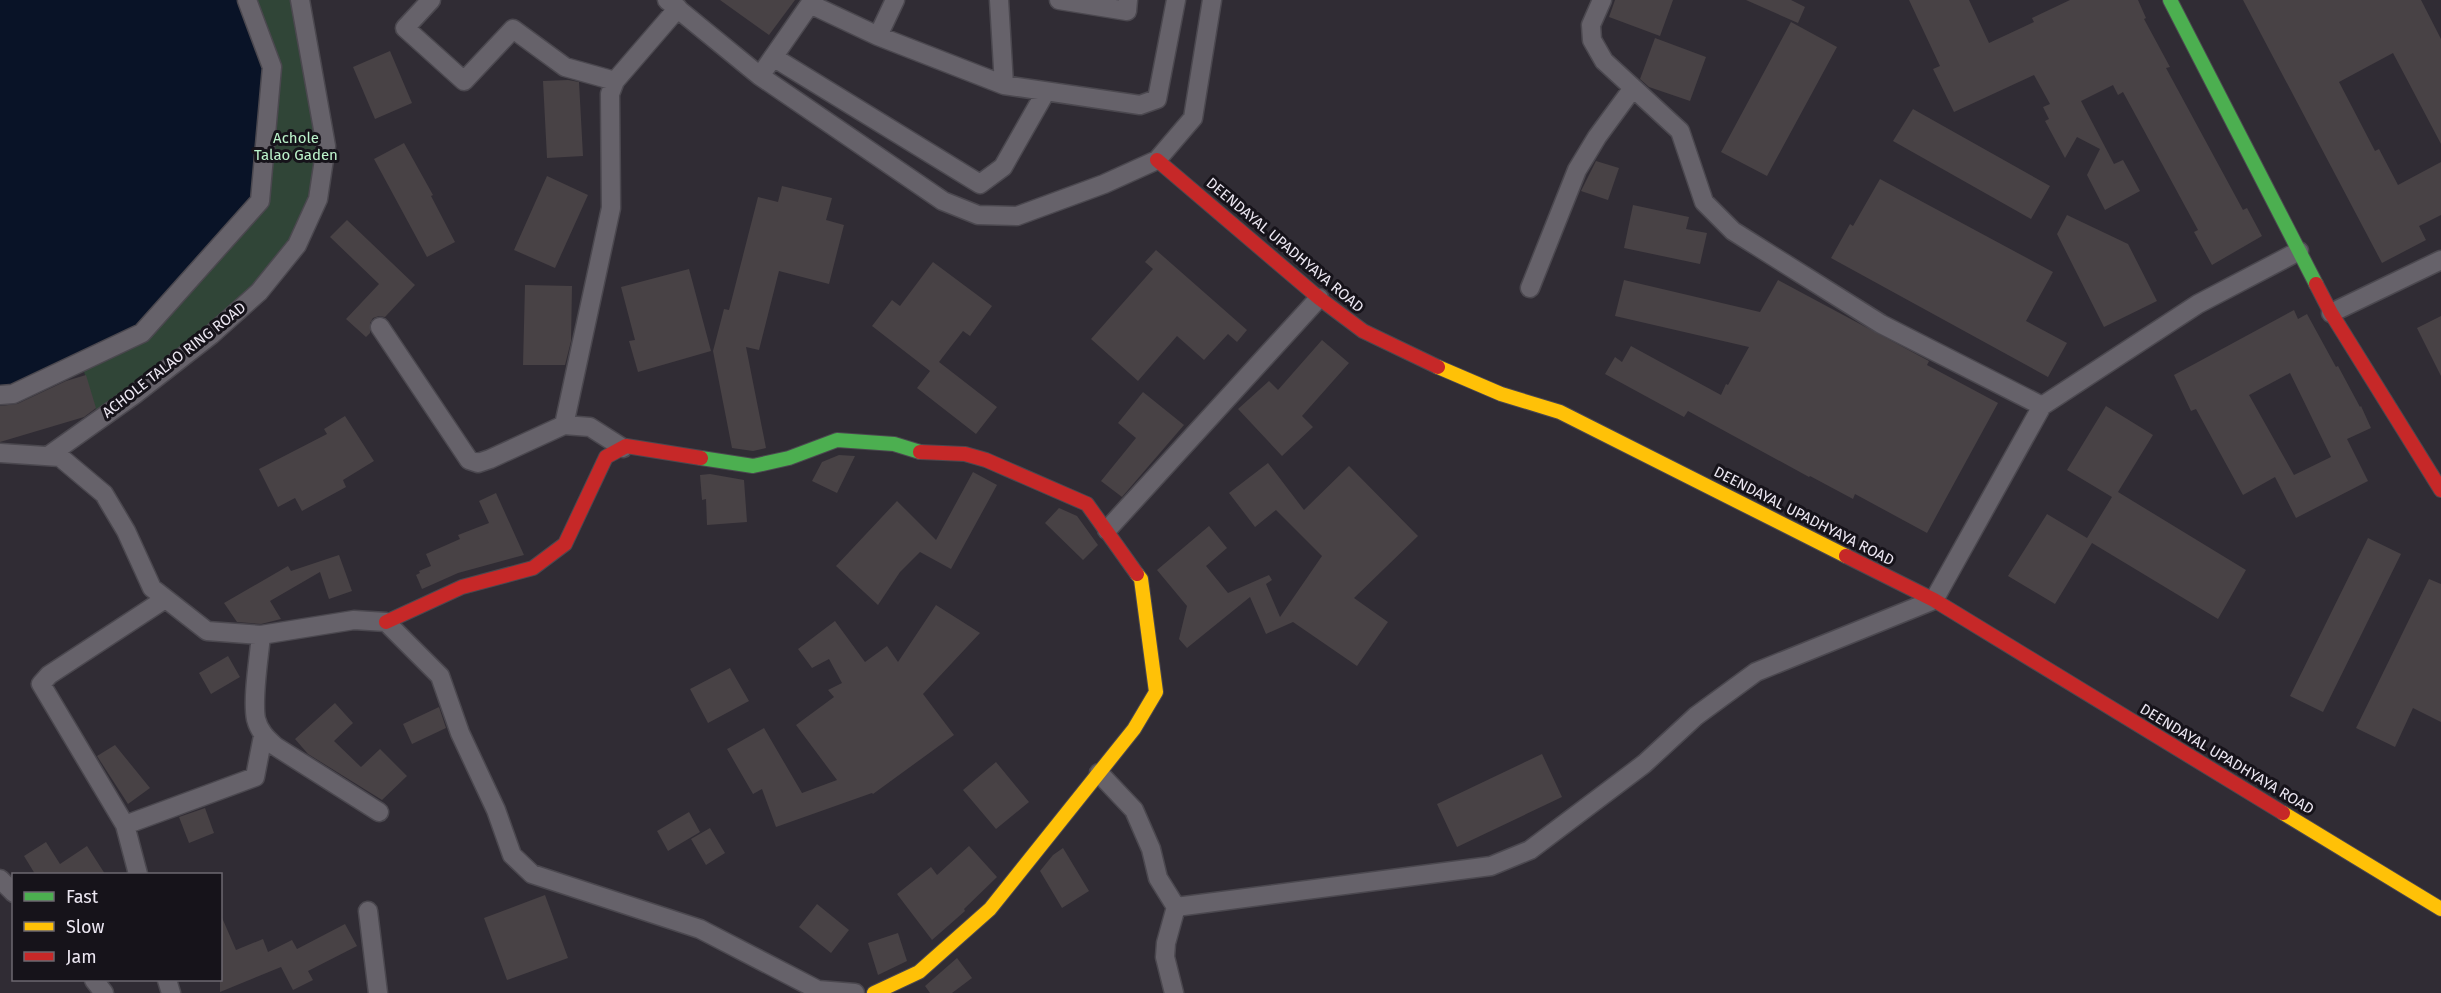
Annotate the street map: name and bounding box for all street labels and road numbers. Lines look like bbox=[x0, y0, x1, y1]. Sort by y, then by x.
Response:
street label: DEENDAYAL UPADHYAYA ROAD bbox=[1203, 174, 1367, 316]
street label: ACHOLE TALAO RING ROAD bbox=[99, 298, 249, 422]
street label: DEENDAYAL UPADHYAYA ROAD bbox=[1711, 463, 1897, 569]
street label: DEENDAYAL UPADHYAYA ROAD bbox=[2137, 700, 2317, 818]

